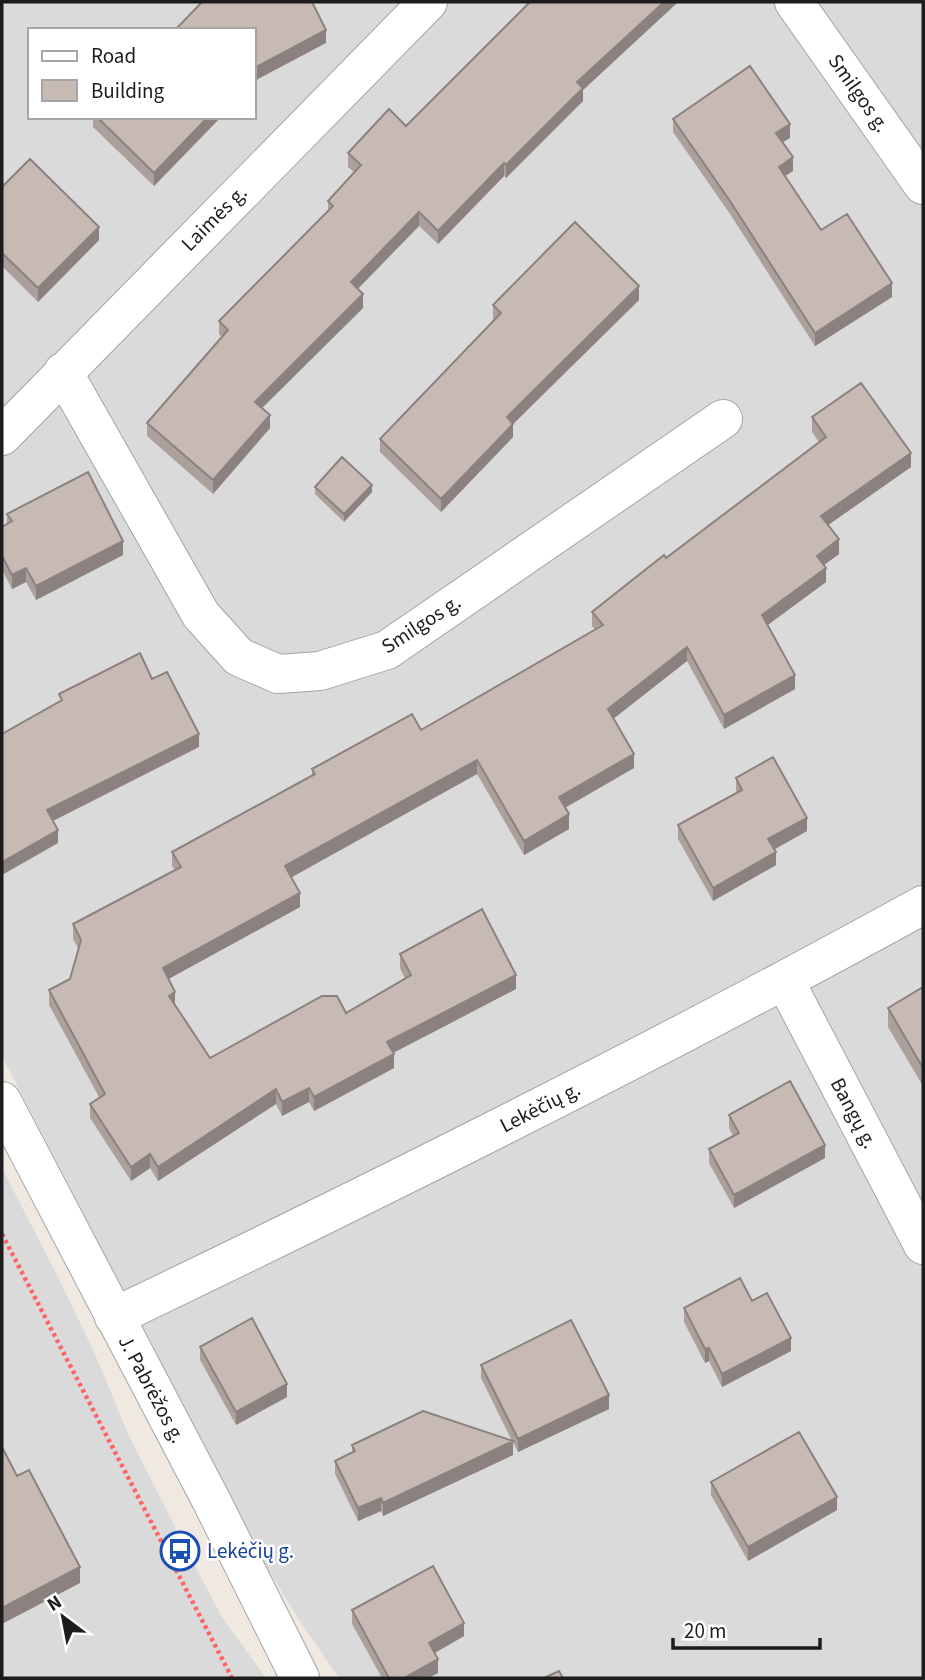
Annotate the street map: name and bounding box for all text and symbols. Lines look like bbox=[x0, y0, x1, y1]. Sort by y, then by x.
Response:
legend bbox=[28, 28, 256, 119]
text: Road bbox=[91, 41, 136, 71]
street label: Smilgos g. bbox=[821, 48, 897, 138]
text: Building bbox=[91, 76, 165, 106]
street label: Laimės g. bbox=[174, 178, 254, 258]
street label: Smilgos g. bbox=[375, 587, 467, 661]
street label: Bangų g. bbox=[823, 1072, 885, 1154]
street label: Lekėčių g. bbox=[494, 1074, 586, 1140]
street label: J. Pabrėžos g. bbox=[111, 1330, 193, 1448]
bus stop icon: Lekėčių g. bbox=[159, 1530, 201, 1572]
place label: Lekėčių g. bbox=[207, 1536, 294, 1566]
north arrow bbox=[28, 1582, 98, 1652]
text: N bbox=[42, 1589, 67, 1619]
scale bar bbox=[673, 1606, 820, 1650]
text: 20 m bbox=[684, 1616, 726, 1646]

